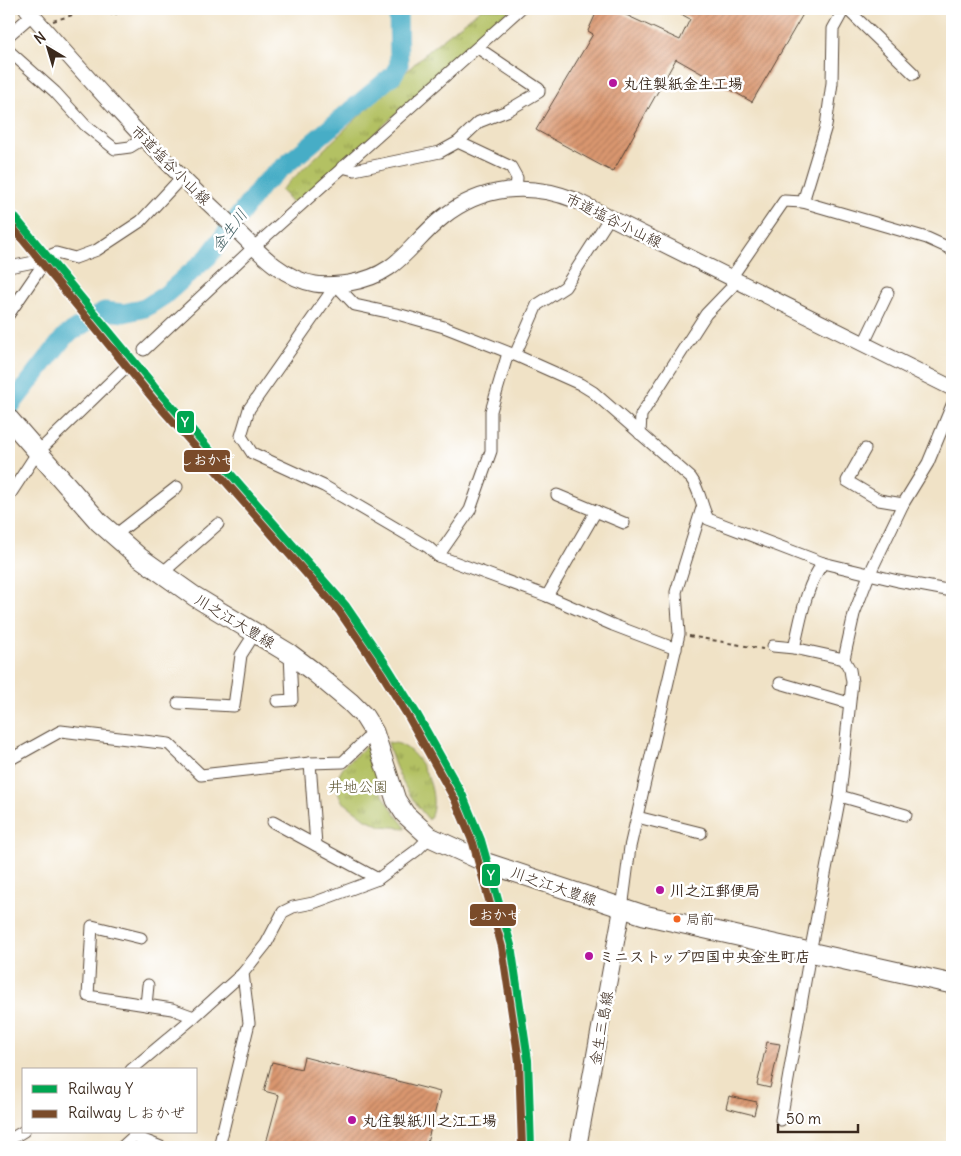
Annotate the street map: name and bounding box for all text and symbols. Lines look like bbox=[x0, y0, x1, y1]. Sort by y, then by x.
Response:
north arrow bbox=[22, 22, 72, 72]
text: N bbox=[31, 28, 49, 48]
place label: 丸住製紙金生工場 bbox=[623, 74, 743, 93]
marker: 丸住製紙金生工場 bbox=[607, 77, 619, 89]
street label: 市道塩谷小山線 bbox=[127, 121, 215, 209]
street label: 市道塩谷小山線 bbox=[563, 188, 665, 252]
water label: 金生川 bbox=[207, 205, 251, 255]
line badge: Y bbox=[176, 410, 195, 434]
text: Y bbox=[180, 413, 189, 431]
line badge: しおかぜ bbox=[183, 449, 231, 473]
text: しおかぜ bbox=[179, 451, 235, 469]
street label: 川之江大豊線 bbox=[192, 590, 278, 652]
park label: 井地公園 bbox=[328, 777, 388, 796]
street label: 川之江大豊線 bbox=[508, 862, 600, 910]
line badge: Y bbox=[481, 863, 501, 887]
text: Y bbox=[486, 866, 495, 884]
place label: 川之江郵便局 bbox=[670, 881, 760, 900]
marker: 川之江郵便局 bbox=[654, 884, 666, 896]
line badge: しおかぜ bbox=[469, 903, 517, 927]
text: しおかぜ bbox=[465, 906, 521, 924]
place label: 局前 bbox=[686, 910, 714, 928]
marker: 局前 bbox=[672, 914, 682, 924]
place label: ミニストップ四国中央金生町店 bbox=[599, 947, 811, 966]
marker: ミニストップ四国中央金生町店 bbox=[583, 950, 595, 962]
street label: 金生三島線 bbox=[585, 989, 617, 1067]
legend bbox=[22, 1068, 198, 1134]
text: Railway Y bbox=[68, 1079, 134, 1098]
scale bar bbox=[778, 1101, 858, 1133]
text: Railway しおかぜ bbox=[68, 1103, 185, 1122]
text: 50 m bbox=[786, 1109, 821, 1128]
place label: 丸住製紙川之江工場 bbox=[362, 1111, 497, 1130]
marker: 丸住製紙川之江工場 bbox=[346, 1114, 358, 1126]

